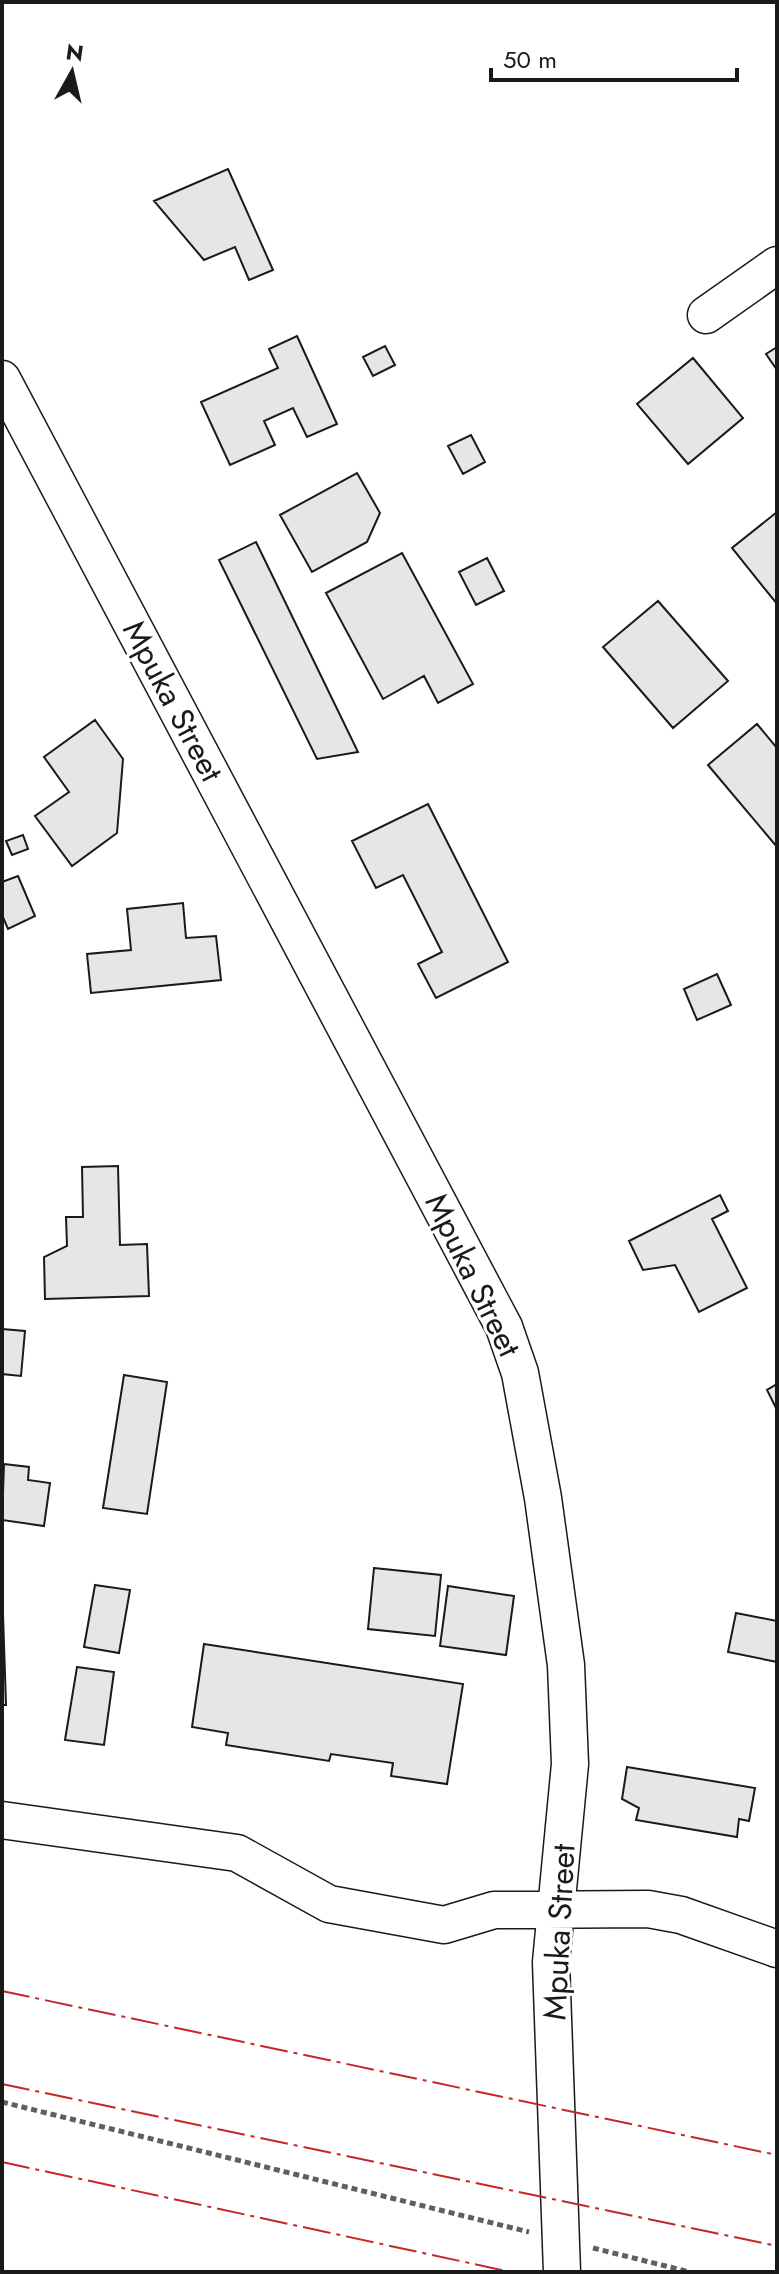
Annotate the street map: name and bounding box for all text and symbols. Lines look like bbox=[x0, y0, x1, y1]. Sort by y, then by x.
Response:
north arrow bbox=[32, 32, 112, 112]
scale bar bbox=[491, 32, 737, 82]
text: N bbox=[64, 35, 86, 69]
text: 50 m bbox=[503, 42, 557, 77]
street label: Mpuka Street bbox=[111, 612, 235, 790]
street label: Mpuka Street bbox=[414, 1186, 532, 1365]
street label: Mpuka Street bbox=[531, 1842, 587, 2021]

